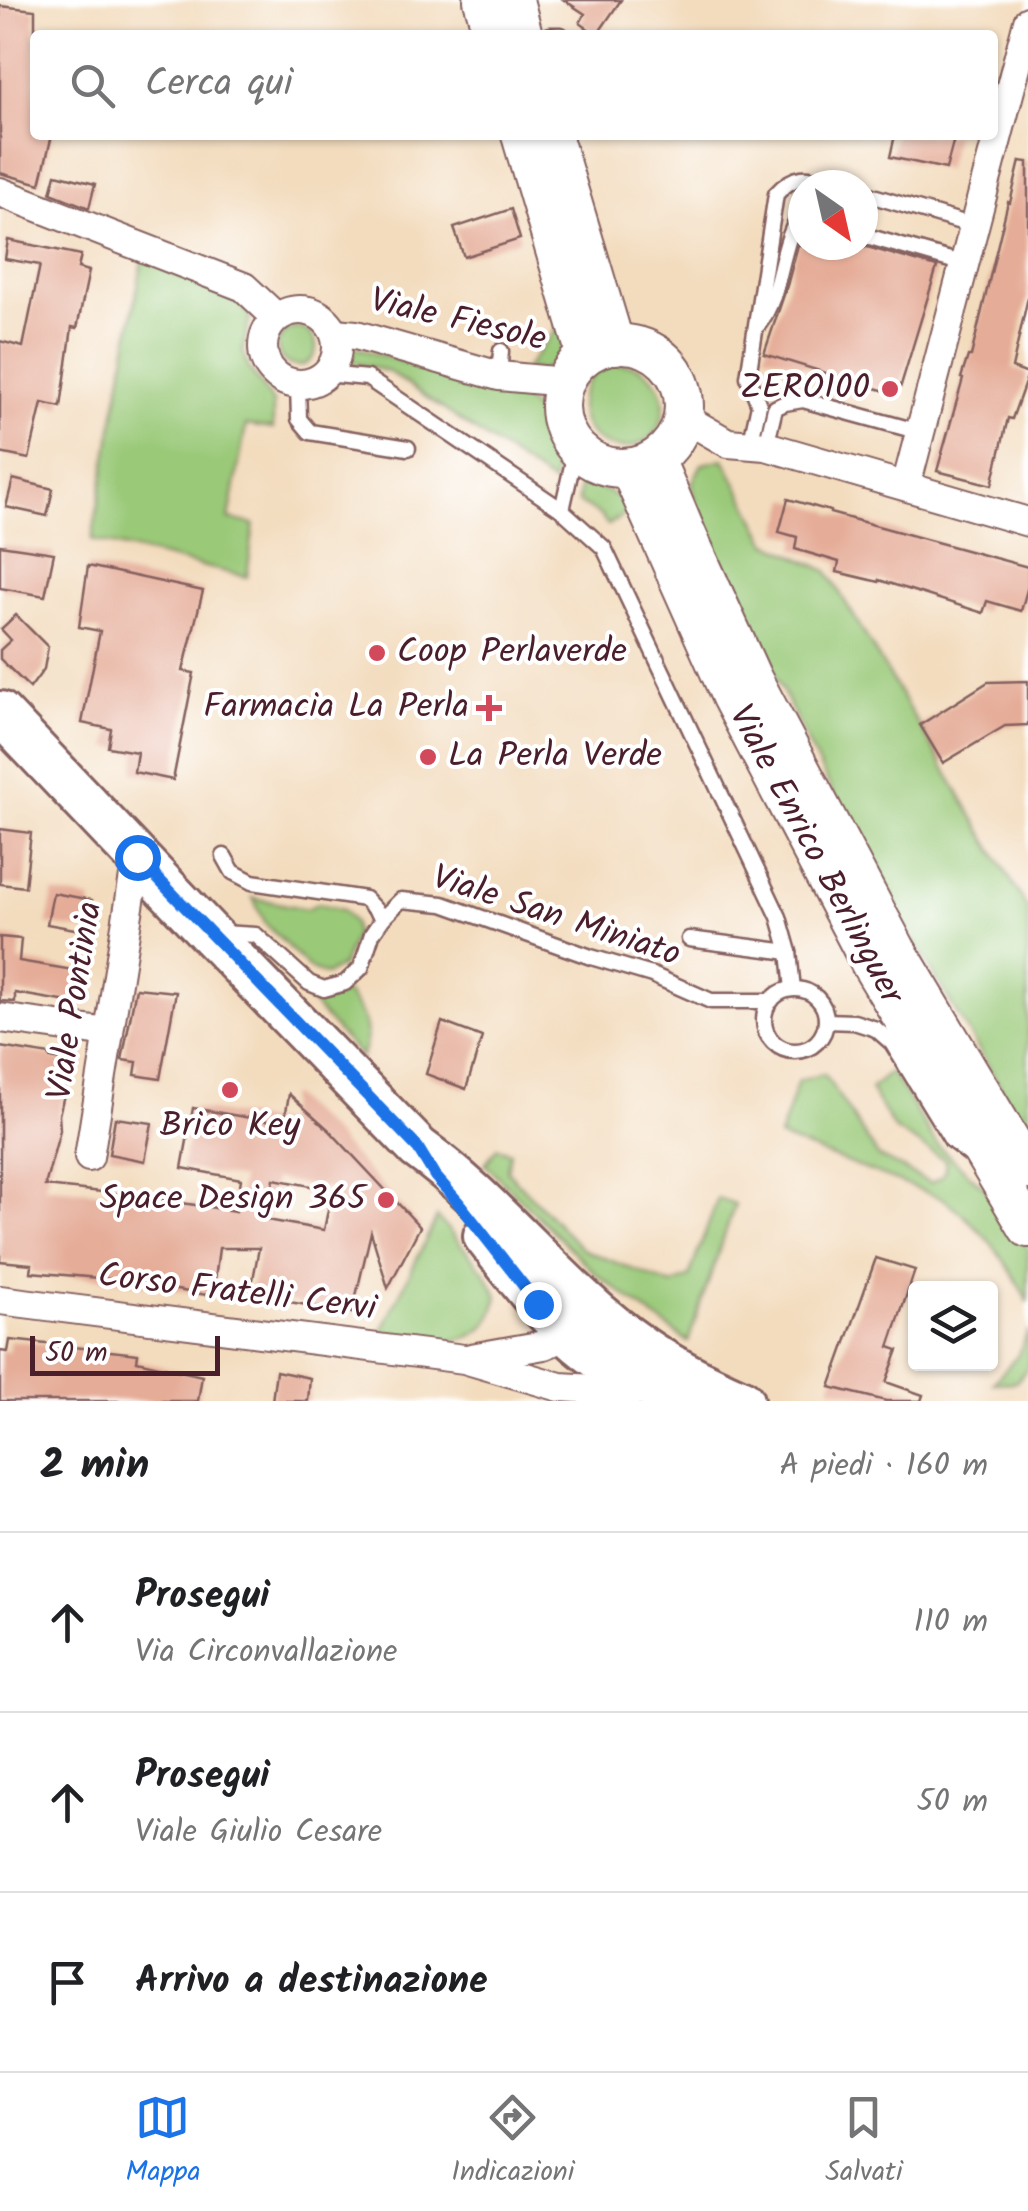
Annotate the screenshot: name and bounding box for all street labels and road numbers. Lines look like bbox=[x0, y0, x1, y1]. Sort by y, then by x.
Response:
street label: Viale Fiesole bbox=[364, 274, 552, 368]
street label: Viale Enrico Berlinguer bbox=[712, 695, 919, 1017]
street label: Viale San Miniato bbox=[425, 850, 687, 984]
street label: Viale Pontinia bbox=[33, 898, 119, 1104]
street label: Corso Fratelli Cervi bbox=[95, 1248, 381, 1338]

